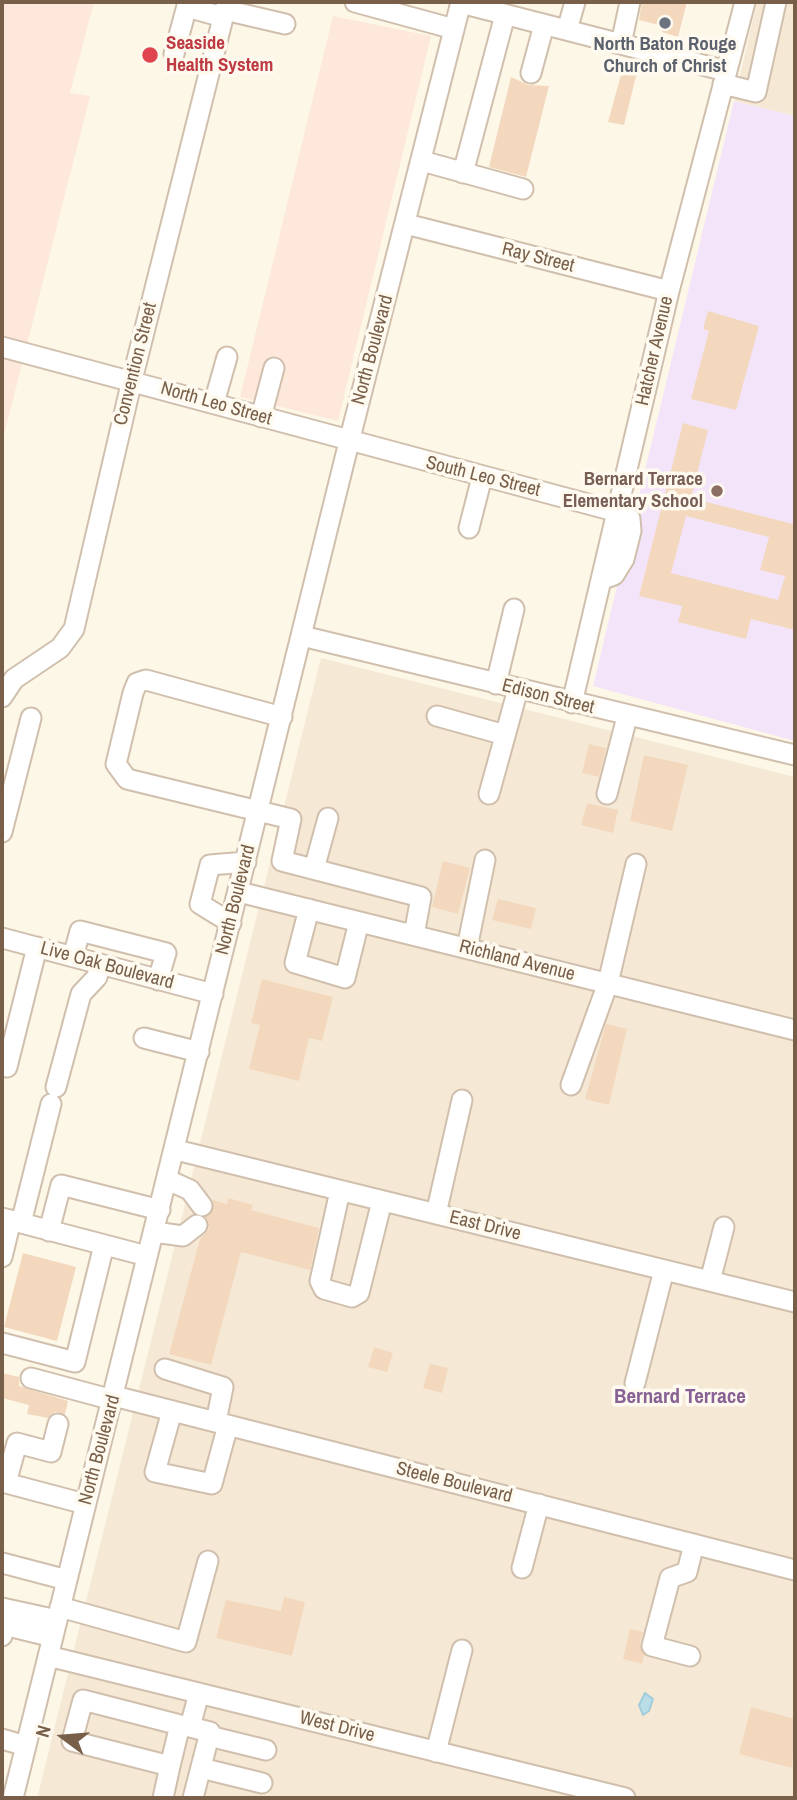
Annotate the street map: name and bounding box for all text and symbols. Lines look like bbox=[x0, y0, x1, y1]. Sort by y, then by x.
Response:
marker: North Baton Rouge Church of Christ bbox=[657, 15, 673, 31]
place label: Seaside Health System bbox=[166, 33, 273, 77]
place label: North Baton Rouge Church of Christ bbox=[594, 34, 736, 78]
marker: Seaside Health System bbox=[140, 45, 160, 65]
street label: Ray Street bbox=[500, 238, 576, 278]
street label: North Boulevard bbox=[347, 293, 399, 407]
street label: Hatcher Avenue bbox=[631, 294, 679, 408]
street label: Convention Street bbox=[110, 300, 162, 428]
street label: North Leo Street bbox=[158, 377, 274, 431]
street label: South Leo Street bbox=[424, 452, 542, 502]
place label: Bernard Terrace Elementary School bbox=[563, 469, 703, 513]
marker: Bernard Terrace Elementary School bbox=[709, 483, 725, 499]
street label: Edison Street bbox=[499, 675, 597, 719]
street label: North Boulevard bbox=[211, 843, 261, 957]
street label: Richland Avenue bbox=[457, 936, 577, 986]
street label: Live Oak Boulevard bbox=[38, 937, 176, 995]
street label: East Drive bbox=[447, 1206, 523, 1246]
district label: Bernard Terrace bbox=[614, 1384, 746, 1410]
street label: North Boulevard bbox=[74, 1393, 126, 1507]
street label: Steele Boulevard bbox=[394, 1458, 514, 1508]
north arrow bbox=[28, 1702, 98, 1772]
street label: West Drive bbox=[297, 1707, 377, 1747]
text: N bbox=[29, 1722, 57, 1740]

